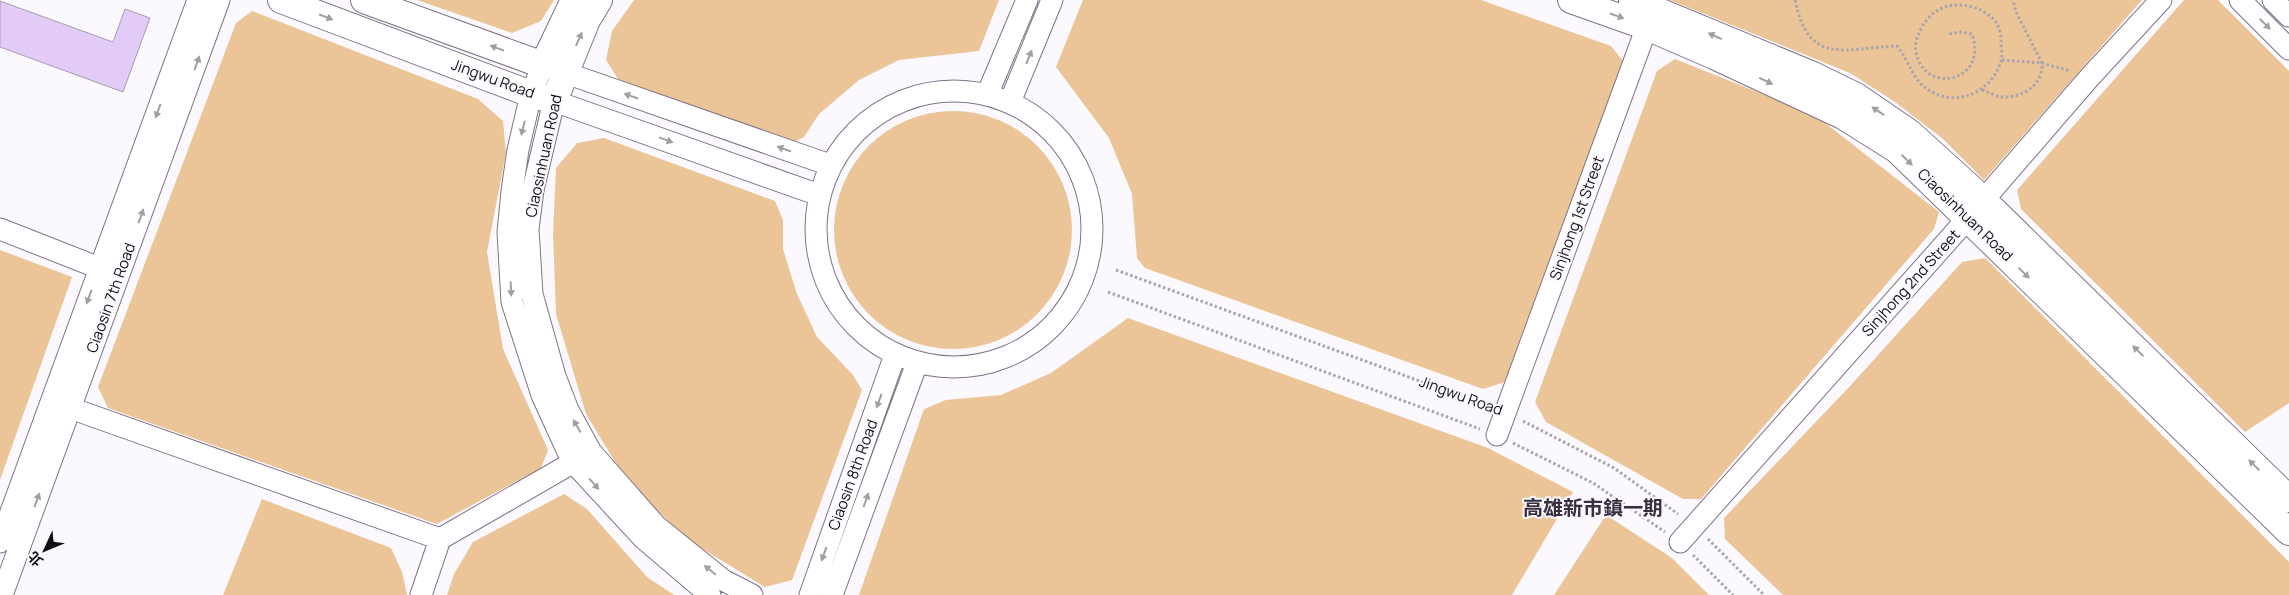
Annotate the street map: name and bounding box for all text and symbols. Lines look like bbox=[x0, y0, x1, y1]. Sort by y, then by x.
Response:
one-way arrow bbox=[1610, 13, 1625, 20]
one-way arrow bbox=[319, 14, 334, 21]
one-way arrow bbox=[2258, 18, 2270, 30]
one-way arrow bbox=[1708, 31, 1722, 39]
one-way arrow bbox=[575, 32, 583, 46]
one-way arrow bbox=[489, 44, 504, 52]
one-way arrow bbox=[1026, 50, 1034, 64]
street label: Jingwu Road bbox=[449, 54, 538, 103]
one-way arrow bbox=[193, 55, 201, 70]
one-way arrow bbox=[1759, 77, 1773, 85]
street label: Ciaosinhuan Road bbox=[520, 92, 567, 219]
one-way arrow bbox=[623, 92, 638, 100]
one-way arrow bbox=[153, 104, 161, 119]
one-way arrow bbox=[1871, 106, 1884, 116]
one-way arrow bbox=[519, 121, 527, 136]
one-way arrow bbox=[659, 136, 674, 144]
one-way arrow bbox=[777, 145, 792, 152]
street label: Sinjhong 1st Street bbox=[1544, 153, 1609, 283]
one-way arrow bbox=[1901, 154, 1913, 166]
street label: Ciaosinhuan Road bbox=[1913, 164, 2018, 266]
one-way arrow bbox=[137, 208, 145, 223]
street label: Sinjhong 2nd Street bbox=[1857, 225, 1964, 341]
street label: Ciaosin 7th Road bbox=[81, 240, 140, 356]
one-way arrow bbox=[2018, 267, 2030, 279]
one-way arrow bbox=[508, 282, 516, 298]
one-way arrow bbox=[85, 290, 93, 305]
one-way arrow bbox=[2132, 345, 2144, 357]
street label: Jingwu Road bbox=[1417, 371, 1506, 420]
one-way arrow bbox=[875, 394, 883, 409]
street label: Ciaosin 8th Road bbox=[823, 416, 882, 533]
one-way arrow bbox=[573, 420, 582, 433]
one-way arrow bbox=[2248, 459, 2260, 471]
one-way arrow bbox=[588, 478, 600, 490]
one-way arrow bbox=[33, 492, 41, 507]
one-way arrow bbox=[862, 492, 870, 507]
district label: 高雄新市鎮一期 bbox=[1523, 494, 1663, 521]
north arrow bbox=[20, 525, 70, 575]
one-way arrow bbox=[820, 547, 828, 562]
text: 北 bbox=[24, 548, 47, 571]
one-way arrow bbox=[704, 565, 717, 576]

